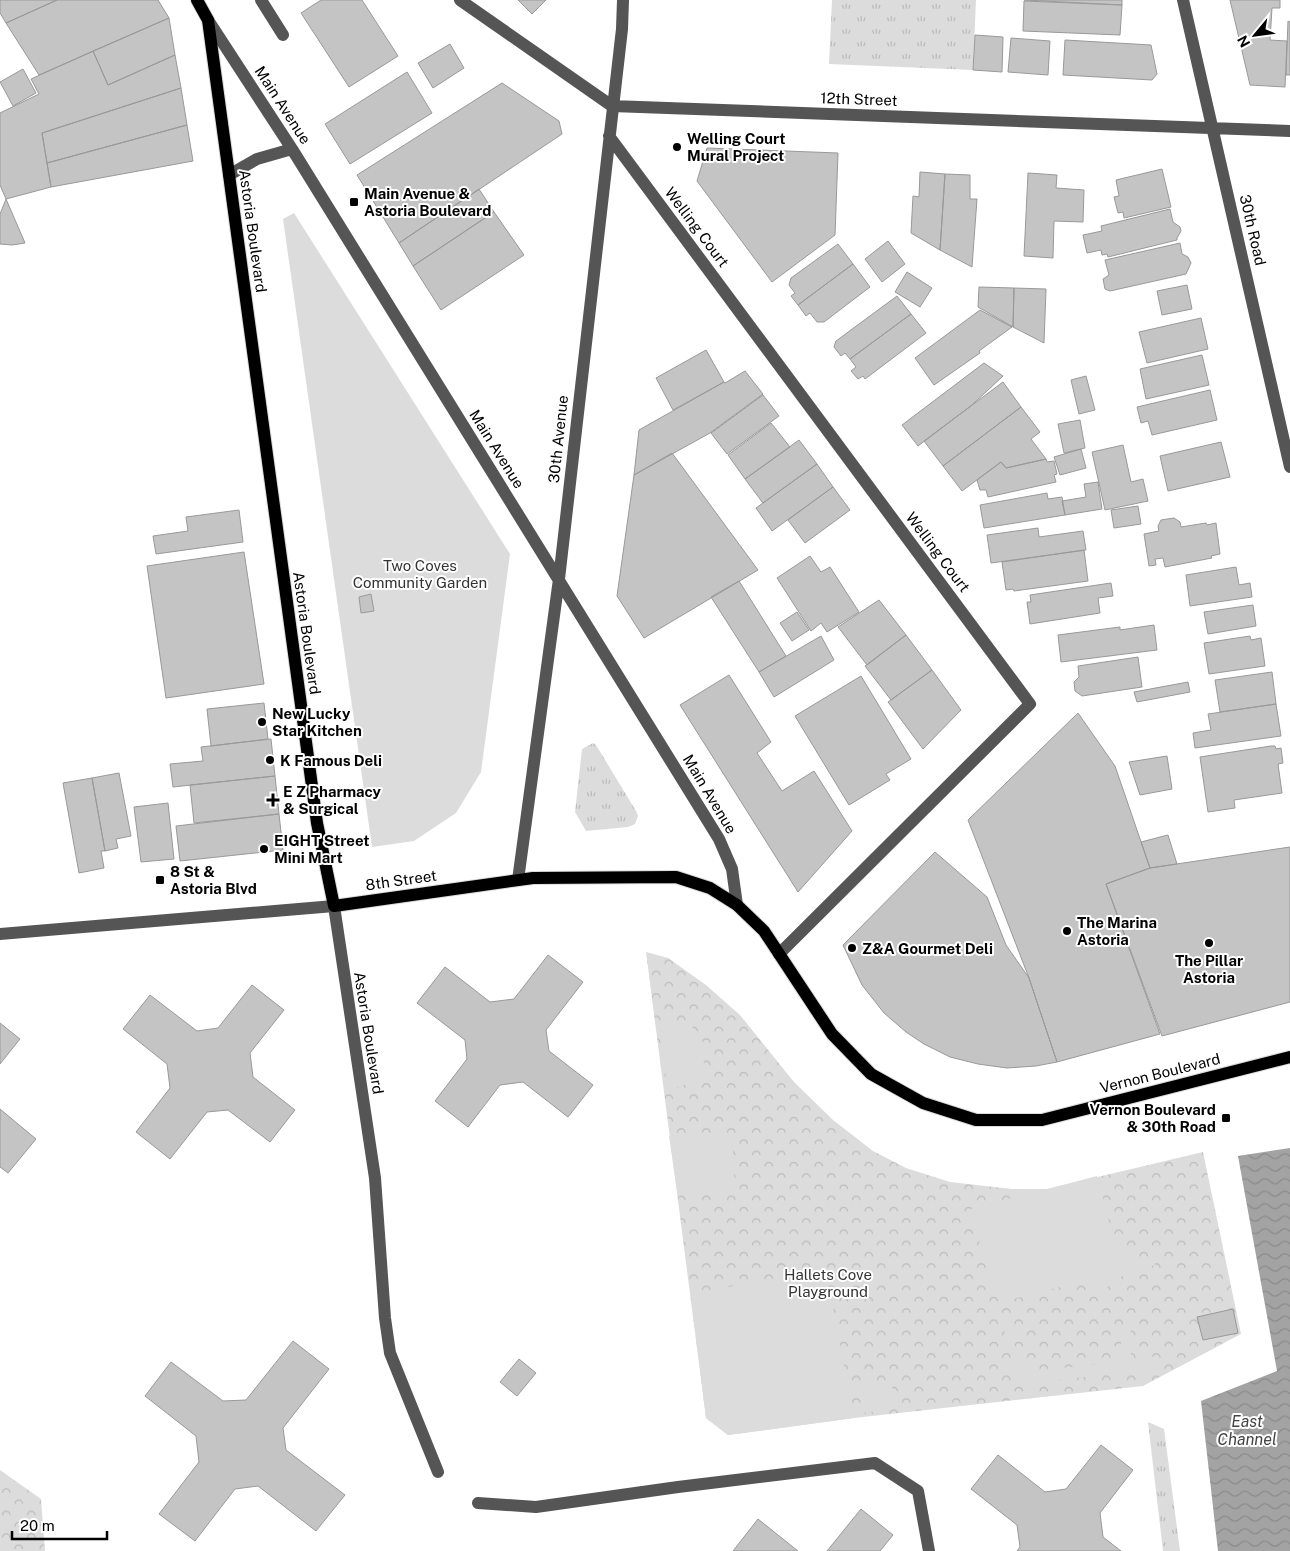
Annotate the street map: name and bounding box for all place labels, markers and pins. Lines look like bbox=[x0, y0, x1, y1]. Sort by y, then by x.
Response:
place label: Welling Court Mural Project bbox=[687, 130, 785, 164]
marker: Welling Court Mural Project bbox=[671, 141, 683, 153]
place label: Main Avenue & Astoria Boulevard bbox=[364, 185, 491, 219]
marker: Main Avenue & Astoria Boulevard bbox=[348, 196, 360, 208]
place label: New Lucky Star Kitchen bbox=[272, 705, 362, 739]
marker: New Lucky Star Kitchen bbox=[256, 716, 268, 728]
place label: K Famous Deli bbox=[280, 752, 382, 769]
marker: K Famous Deli bbox=[264, 754, 276, 766]
place label: E Z Pharmacy & Surgical bbox=[283, 783, 382, 817]
marker: E Z Pharmacy & Surgical bbox=[267, 794, 279, 806]
place label: EIGHT Street Mini Mart bbox=[274, 832, 370, 866]
marker: EIGHT Street Mini Mart bbox=[258, 843, 270, 855]
place label: 8 St & Astoria Blvd bbox=[170, 863, 257, 897]
marker: 8 St & Astoria Blvd bbox=[154, 874, 166, 886]
place label: The Marina Astoria bbox=[1077, 914, 1157, 948]
marker: The Marina Astoria bbox=[1061, 925, 1073, 937]
marker: The Pillar Astoria bbox=[1203, 937, 1215, 949]
place label: Z&A Gourmet Deli bbox=[862, 940, 993, 957]
marker: Z&A Gourmet Deli bbox=[846, 942, 858, 954]
place label: The Pillar Astoria bbox=[1175, 952, 1243, 986]
place label: Vernon Boulevard & 30th Road bbox=[1090, 1101, 1216, 1135]
marker: Vernon Boulevard & 30th Road bbox=[1220, 1112, 1232, 1124]

